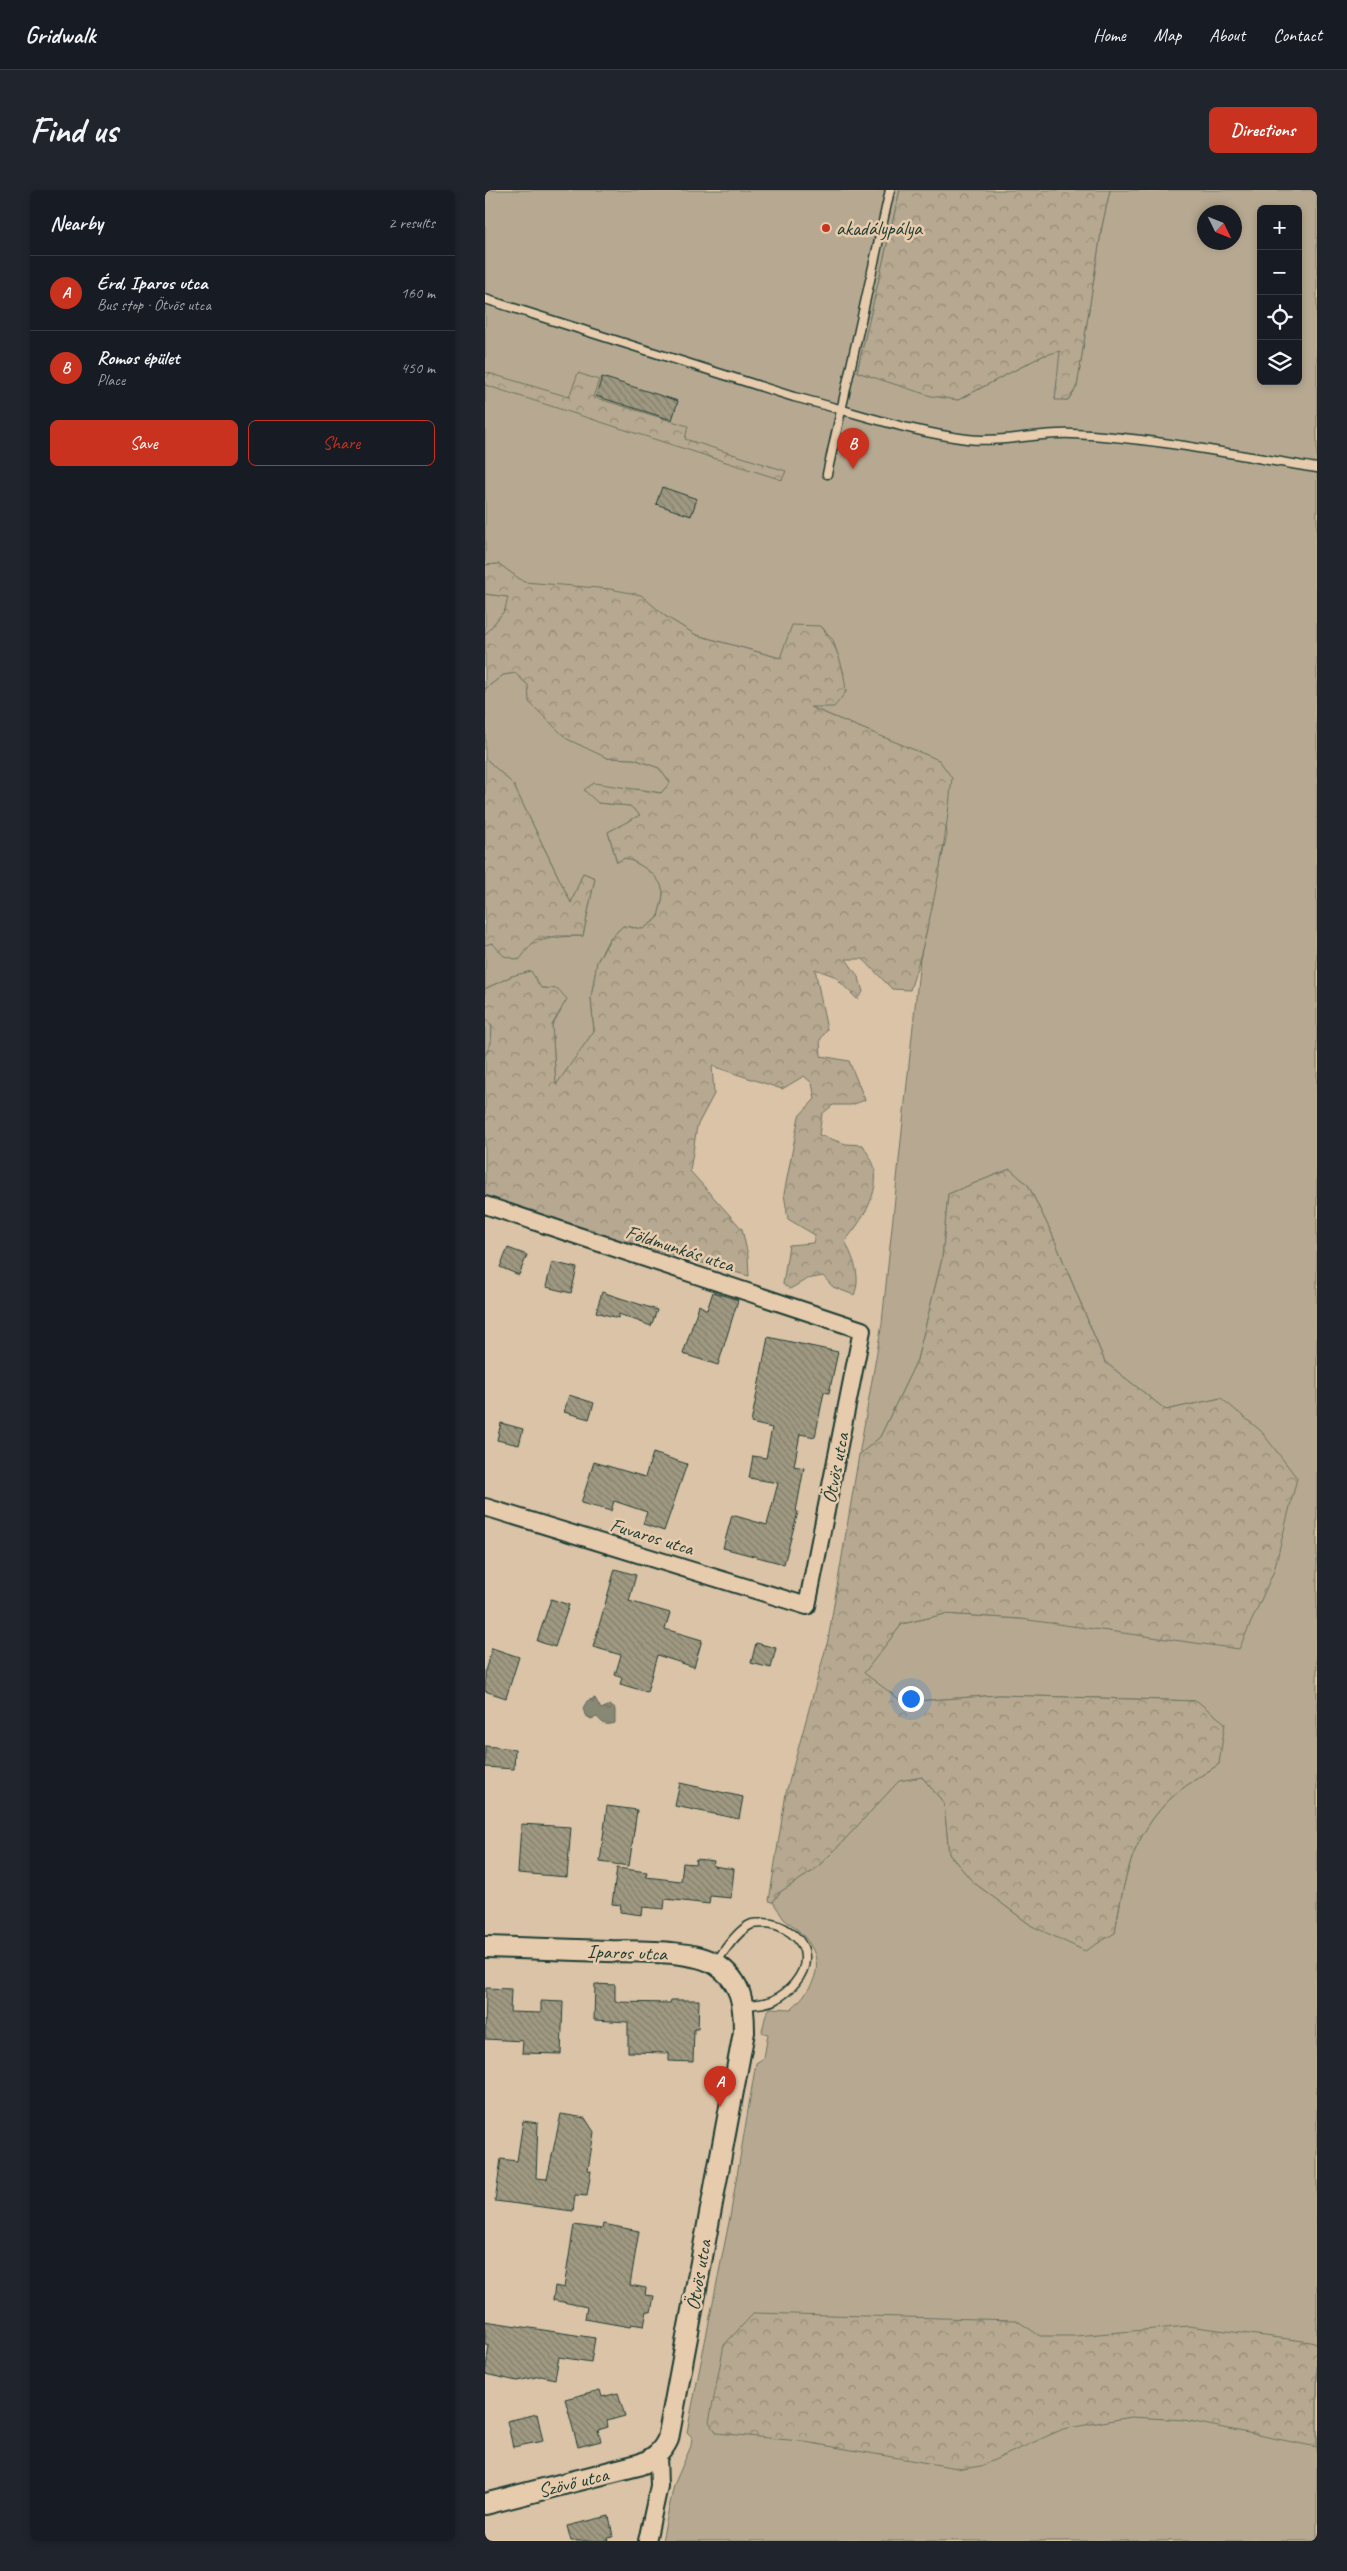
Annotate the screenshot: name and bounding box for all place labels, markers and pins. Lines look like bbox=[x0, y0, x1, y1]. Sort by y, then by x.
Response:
place label: akadálypálya bbox=[836, 216, 923, 241]
marker: akadálypálya bbox=[820, 222, 832, 234]
pin: B bbox=[837, 428, 869, 469]
pin: A bbox=[704, 2066, 736, 2107]

